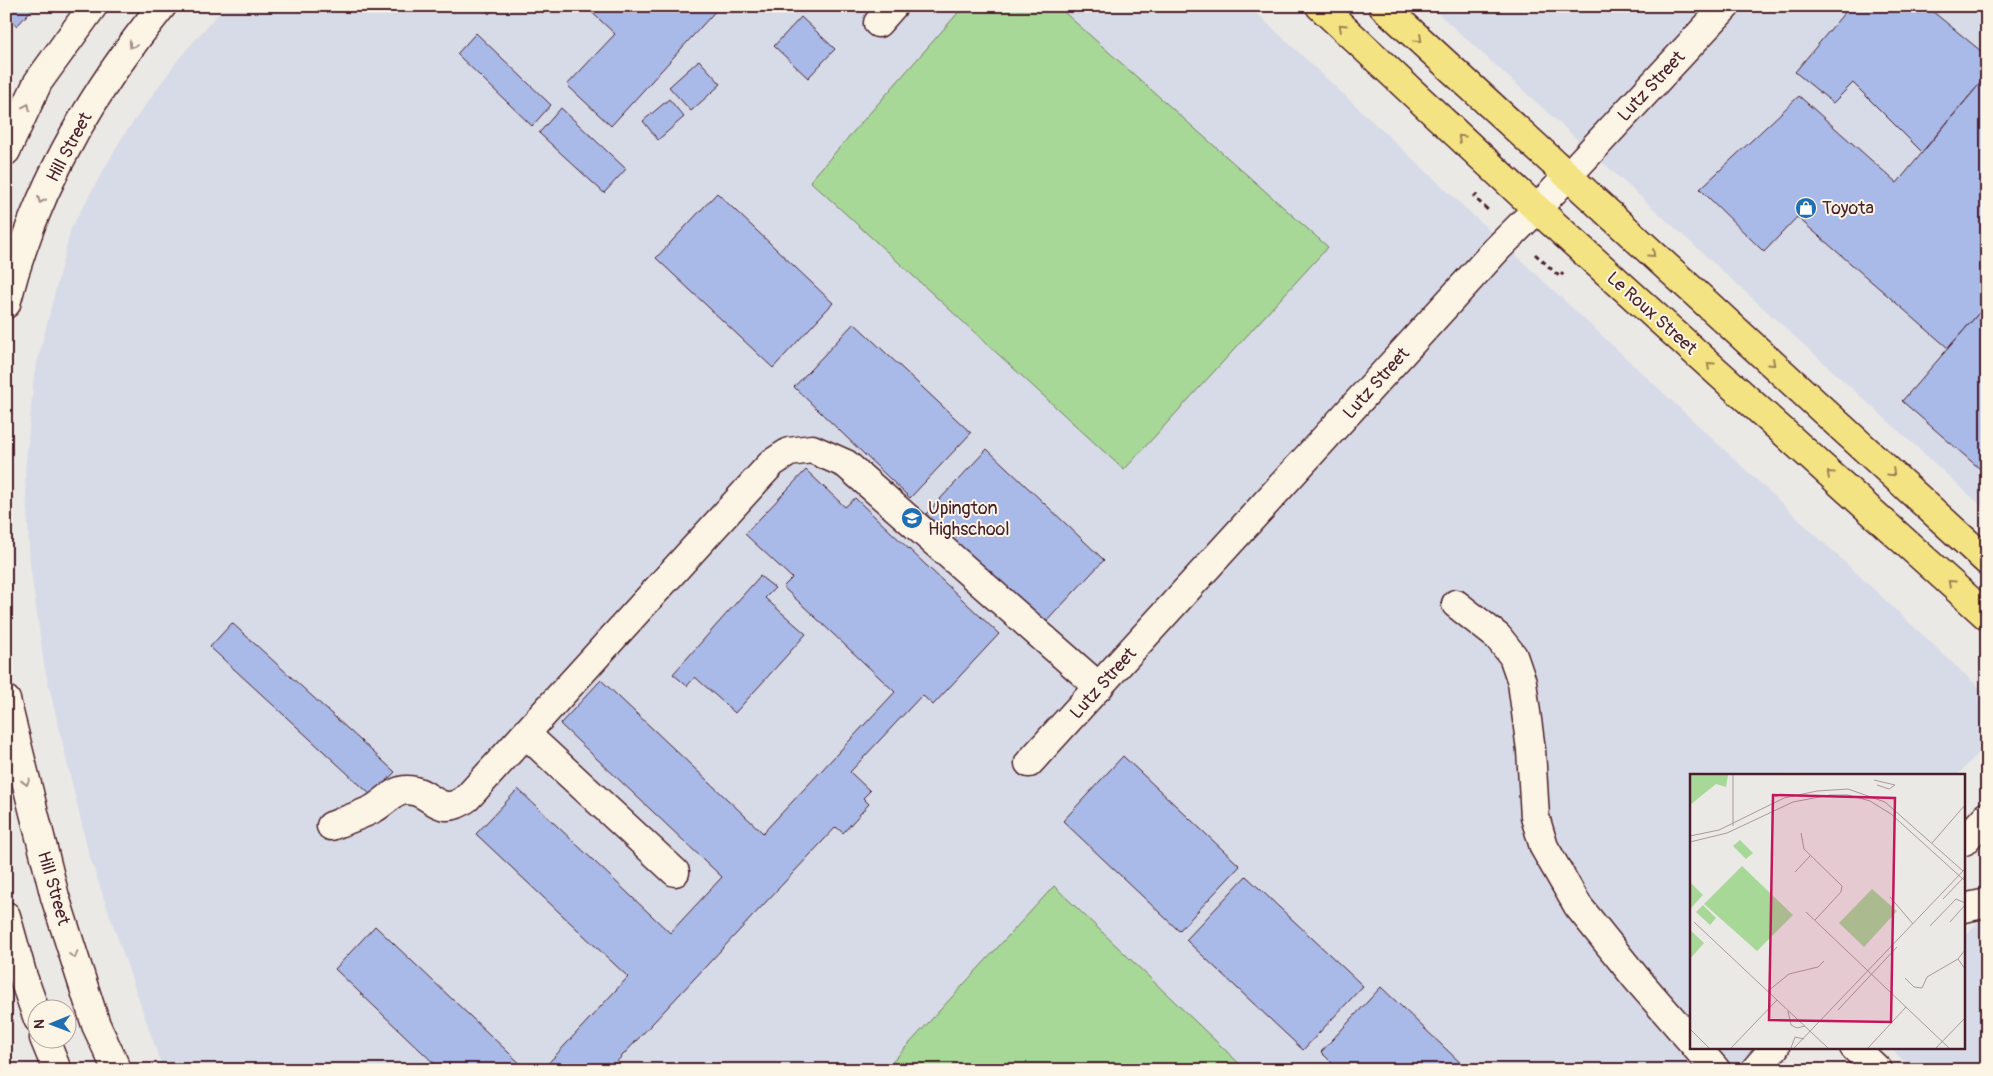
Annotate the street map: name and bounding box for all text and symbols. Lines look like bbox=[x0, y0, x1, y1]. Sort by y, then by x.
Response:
one-way arrow bbox=[1339, 24, 1348, 33]
one-way arrow bbox=[1413, 33, 1422, 42]
one-way arrow bbox=[129, 39, 138, 49]
street label: Lutz Street bbox=[1613, 46, 1690, 127]
one-way arrow bbox=[20, 103, 30, 112]
street label: Hill Street bbox=[41, 108, 98, 186]
one-way arrow bbox=[1458, 135, 1467, 144]
one-way arrow bbox=[37, 195, 48, 204]
shop icon: Toyota bbox=[1794, 196, 1818, 220]
place label: Toyota bbox=[1822, 197, 1874, 220]
one-way arrow bbox=[1647, 248, 1656, 257]
street label: Le Roux Street bbox=[1602, 267, 1702, 360]
street label: Lutz Street bbox=[1338, 342, 1415, 424]
one-way arrow bbox=[1767, 358, 1776, 367]
one-way arrow bbox=[1706, 362, 1715, 371]
one-way arrow bbox=[1886, 468, 1895, 477]
one-way arrow bbox=[1826, 471, 1835, 480]
place label: Upington Highschool bbox=[928, 497, 1010, 541]
school or university icon: Upington Highschool bbox=[900, 506, 924, 530]
one-way arrow bbox=[1947, 580, 1956, 589]
street label: Lutz Street bbox=[1065, 642, 1142, 724]
inset map bbox=[1690, 774, 1966, 1048]
one-way arrow bbox=[20, 777, 30, 785]
street label: Hill Street bbox=[32, 848, 75, 928]
one-way arrow bbox=[68, 951, 78, 959]
north arrow bbox=[28, 998, 78, 1048]
text: N bbox=[31, 1019, 48, 1029]

